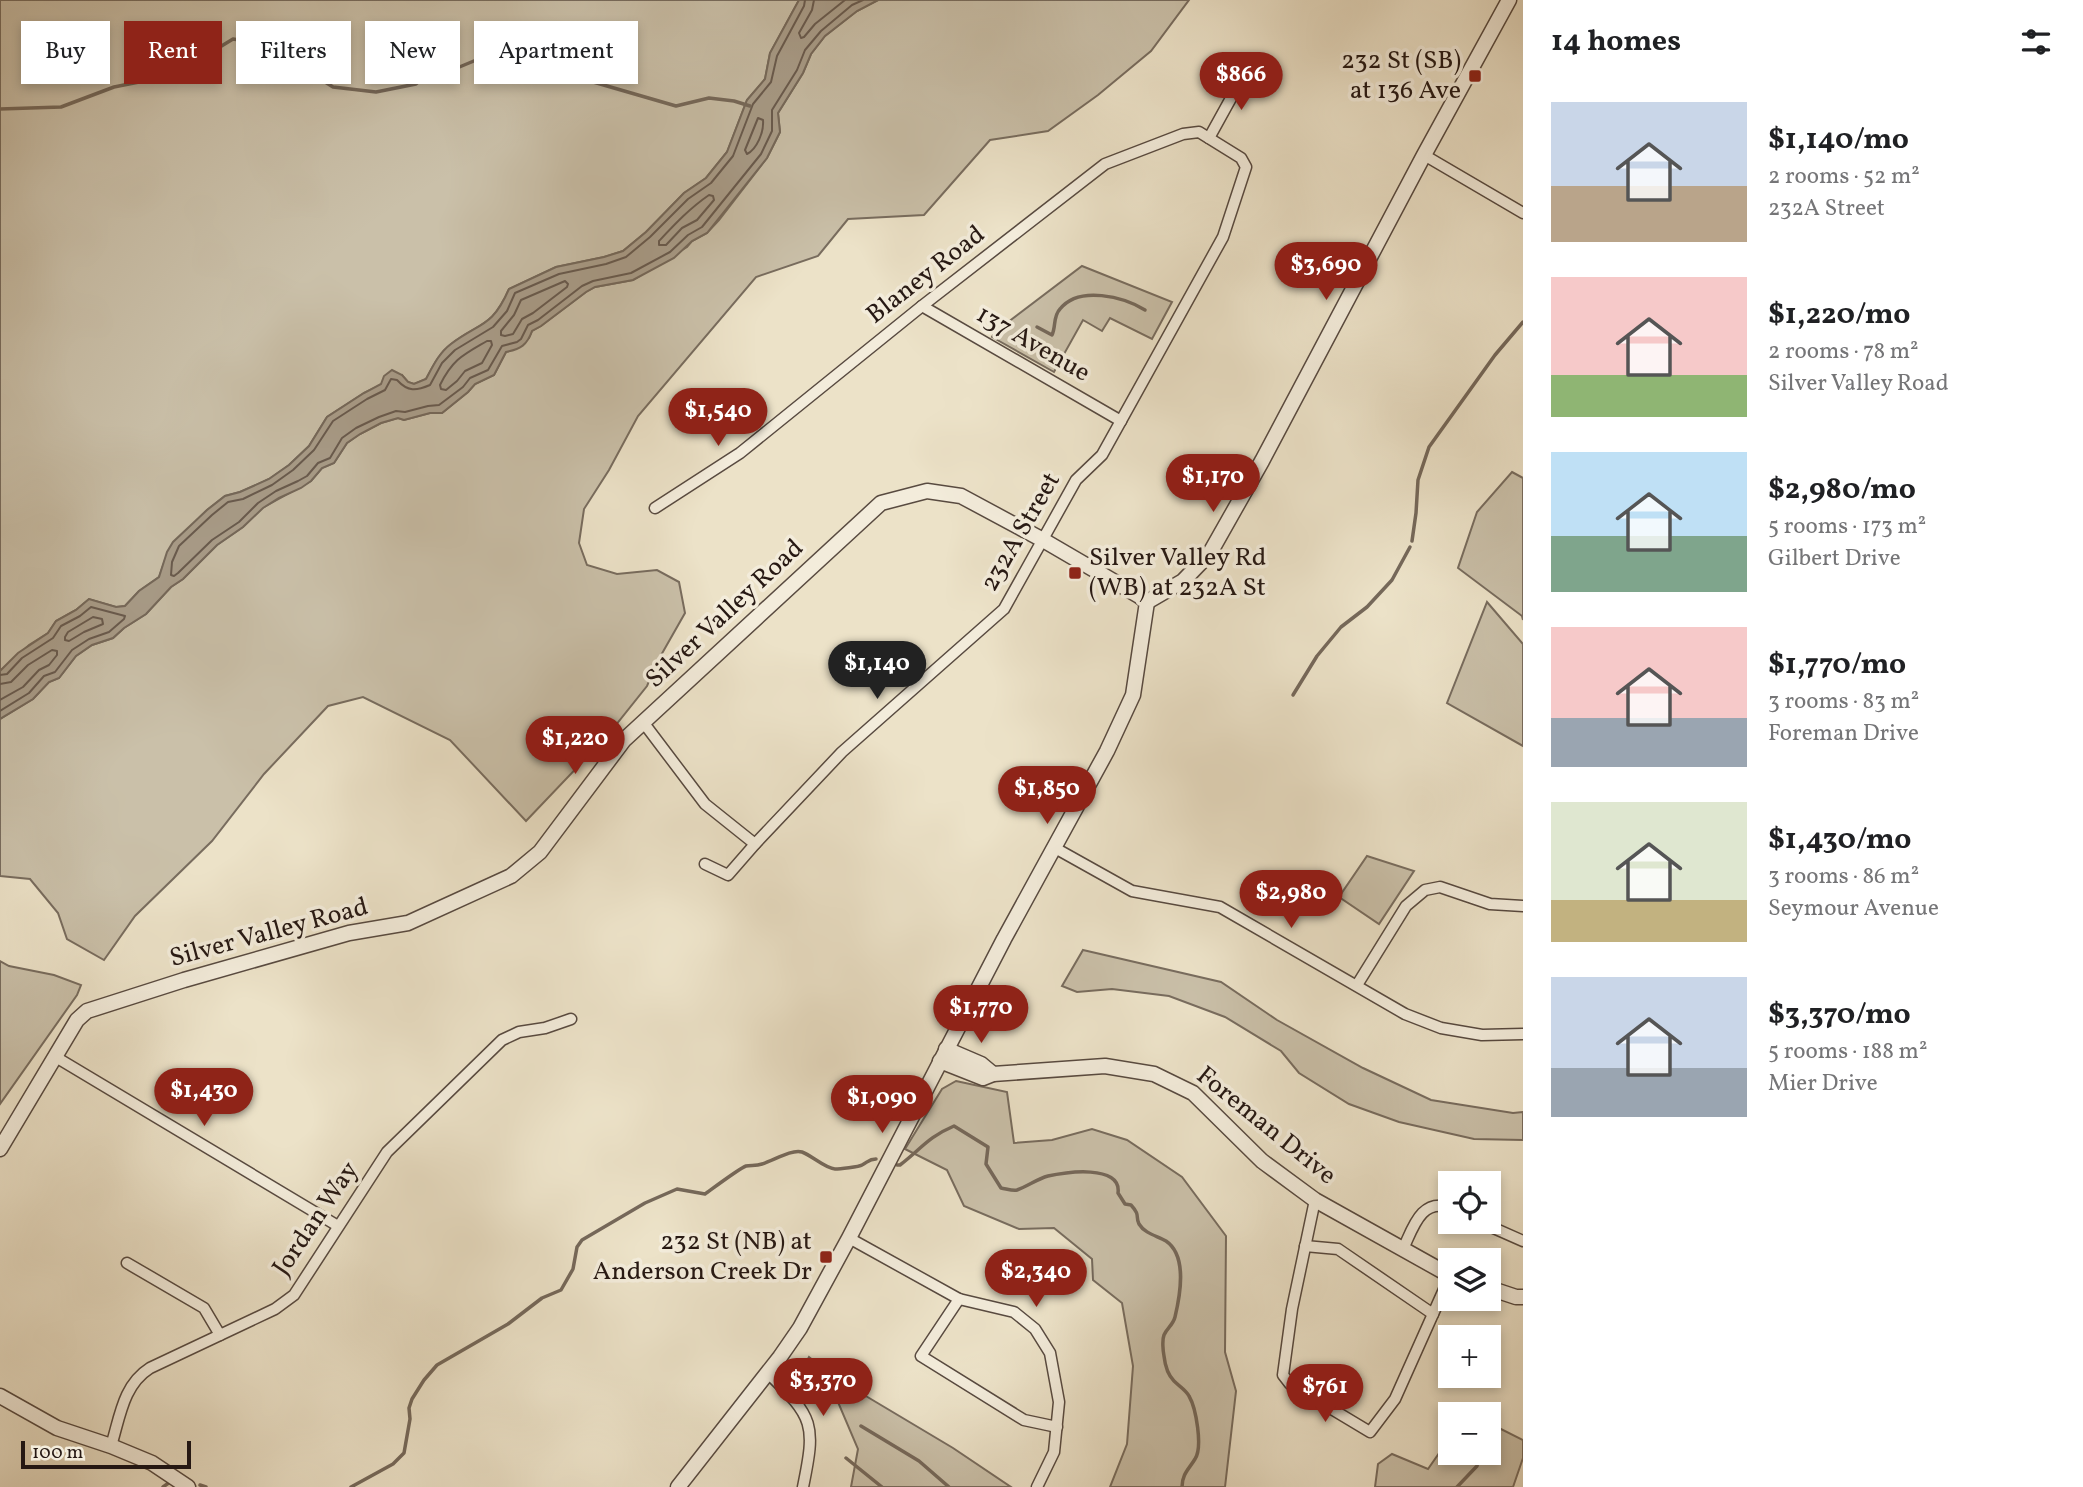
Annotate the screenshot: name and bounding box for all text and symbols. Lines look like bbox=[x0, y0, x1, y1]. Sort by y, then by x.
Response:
chip: Buy bbox=[21, 21, 110, 84]
chip: Rent bbox=[124, 21, 222, 84]
chip: Filters bbox=[236, 21, 351, 84]
chip: New bbox=[365, 21, 460, 84]
chip: Apartment bbox=[474, 21, 638, 84]
text: 14 homes bbox=[1551, 21, 1681, 63]
icon: filters bbox=[2017, 23, 2055, 61]
place label: 232 St (SB) at 136 Ave bbox=[1341, 43, 1461, 109]
pin: $866 bbox=[1200, 52, 1282, 112]
text: $866 bbox=[1216, 59, 1266, 91]
marker: 232 St (SB) at 136 Ave bbox=[1467, 68, 1483, 84]
text: $1,140/mo bbox=[1768, 119, 1909, 161]
icon: home bbox=[1607, 130, 1691, 214]
text: 2 rooms · 52 m² bbox=[1768, 161, 1920, 193]
text: 232A Street bbox=[1768, 193, 1885, 225]
street label: Blaney Road bbox=[859, 217, 993, 333]
pin: $3,690 bbox=[1269, 243, 1383, 302]
text: $3,690 bbox=[1291, 249, 1361, 281]
text: $1,220/mo bbox=[1768, 294, 1910, 336]
street label: 137 Avenue bbox=[969, 297, 1097, 391]
icon: home bbox=[1607, 305, 1691, 389]
text: 2 rooms · 78 m² bbox=[1768, 336, 1919, 368]
text: Silver Valley Road bbox=[1768, 368, 1949, 400]
pin: $1,540 bbox=[661, 388, 775, 448]
text: $1,540 bbox=[684, 395, 752, 427]
pin: $1,170 bbox=[1156, 454, 1270, 514]
text: $1,170 bbox=[1182, 461, 1244, 493]
street label: 232A Street bbox=[972, 466, 1070, 598]
text: $2,980/mo bbox=[1768, 469, 1916, 511]
icon: home bbox=[1607, 480, 1691, 564]
text: 5 rooms · 173 m² bbox=[1768, 511, 1926, 543]
street label: Silver Valley Road bbox=[638, 531, 812, 697]
place label: Silver Valley Rd (WB) at 232A St bbox=[1089, 540, 1267, 606]
text: Gilbert Drive bbox=[1768, 543, 1901, 575]
marker: Silver Valley Rd (WB) at 232A St bbox=[1067, 565, 1083, 581]
pin: $1,140 bbox=[820, 642, 934, 701]
text: $1,770/mo bbox=[1768, 644, 1906, 686]
text: $1,140 bbox=[844, 648, 910, 680]
icon: home bbox=[1607, 655, 1691, 739]
text: 3 rooms · 83 m² bbox=[1768, 686, 1919, 718]
pin: $1,220 bbox=[518, 716, 632, 776]
text: Foreman Drive bbox=[1768, 718, 1919, 750]
text: $1,220 bbox=[542, 723, 608, 755]
pin: $1,850 bbox=[990, 766, 1104, 826]
text: $1,850 bbox=[1014, 773, 1080, 805]
text: $1,430/mo bbox=[1768, 819, 1911, 861]
icon: home bbox=[1607, 830, 1691, 914]
text: 3 rooms · 86 m² bbox=[1768, 861, 1919, 893]
pin: $2,980 bbox=[1234, 870, 1348, 930]
text: $2,980 bbox=[1256, 877, 1326, 909]
street label: Silver Valley Road bbox=[166, 889, 372, 977]
text: Seymour Avenue bbox=[1768, 893, 1939, 925]
pin: $1,770 bbox=[924, 986, 1038, 1045]
text: $1,770 bbox=[949, 992, 1013, 1024]
text: $3,370/mo bbox=[1768, 994, 1911, 1036]
icon: home bbox=[1607, 1005, 1691, 1089]
text: 5 rooms · 188 m² bbox=[1768, 1036, 1927, 1068]
street label: Foreman Drive bbox=[1188, 1058, 1344, 1194]
pin: $1,430 bbox=[147, 1068, 261, 1128]
text: Mier Drive bbox=[1768, 1068, 1878, 1100]
text: $1,430 bbox=[170, 1075, 238, 1107]
pin: $1,090 bbox=[825, 1076, 939, 1135]
text: $1,090 bbox=[847, 1082, 917, 1114]
street label: Jordan Way bbox=[264, 1154, 368, 1284]
map controls bbox=[1438, 1171, 1501, 1465]
button: locate bbox=[1438, 1171, 1501, 1234]
place label: 232 St (NB) at Anderson Creek Dr bbox=[593, 1224, 812, 1290]
button: layers bbox=[1438, 1248, 1501, 1311]
marker: 232 St (NB) at Anderson Creek Dr bbox=[818, 1249, 834, 1265]
pin: $2,340 bbox=[979, 1250, 1093, 1309]
text: $2,340 bbox=[1001, 1256, 1071, 1288]
button: + bbox=[1438, 1325, 1501, 1388]
pin: $3,370 bbox=[766, 1358, 880, 1418]
pin: $761 bbox=[1284, 1364, 1366, 1424]
text: $3,370 bbox=[790, 1365, 856, 1397]
text: $761 bbox=[1302, 1371, 1348, 1403]
button: − bbox=[1438, 1402, 1501, 1465]
scale bar bbox=[21, 1438, 191, 1470]
text: 100 m bbox=[32, 1440, 83, 1466]

